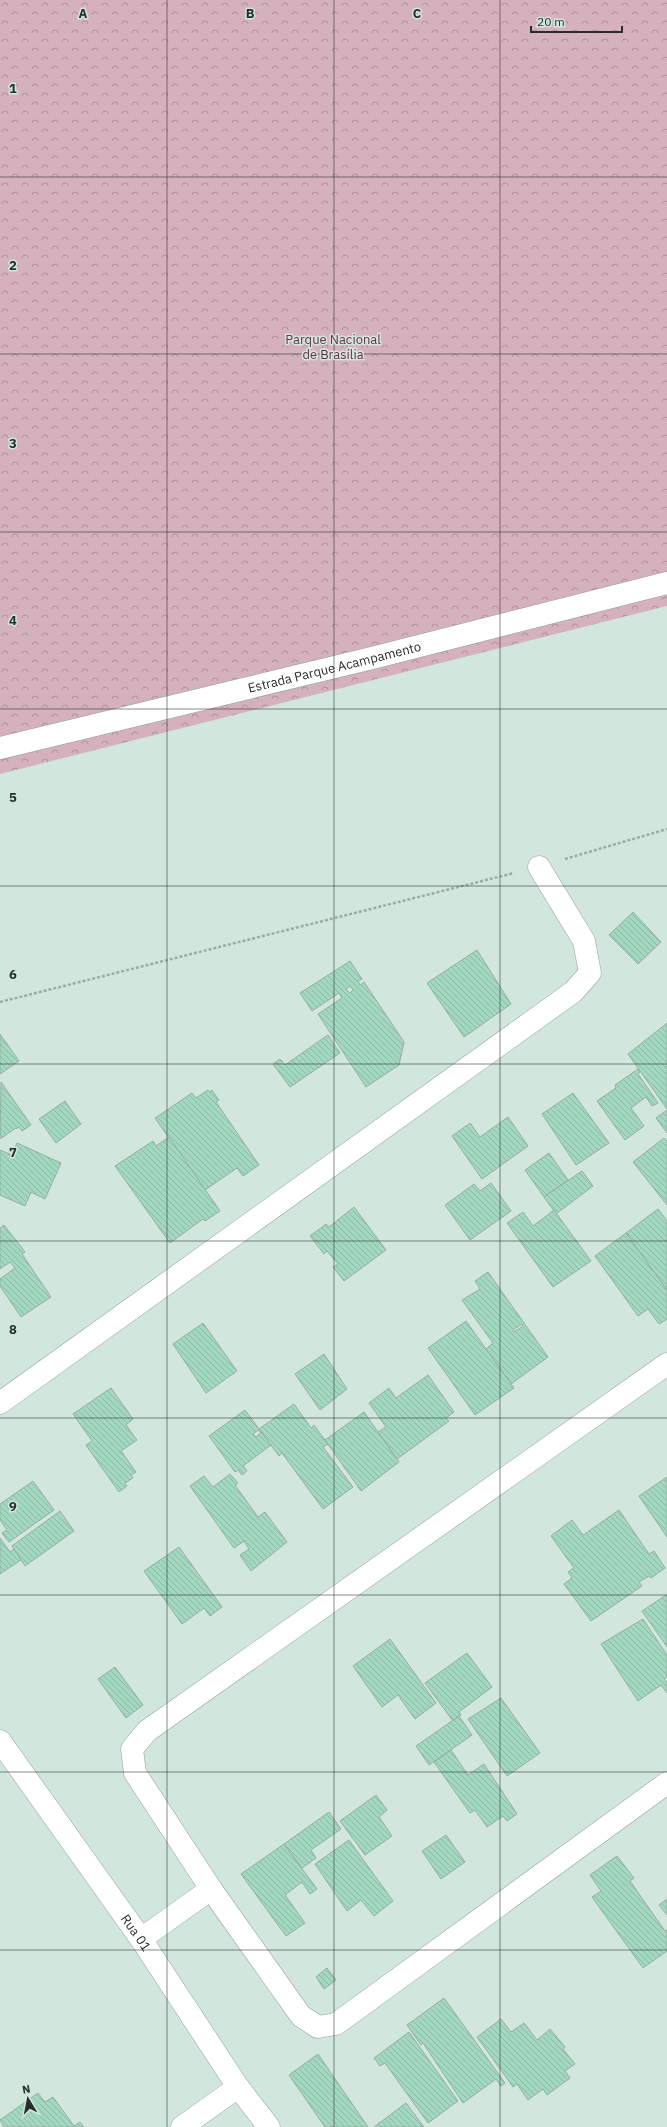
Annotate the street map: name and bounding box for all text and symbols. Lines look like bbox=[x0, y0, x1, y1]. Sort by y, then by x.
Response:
text: A bbox=[79, 5, 88, 22]
text: B bbox=[246, 5, 255, 22]
text: C bbox=[413, 5, 422, 22]
scale bar bbox=[531, 8, 622, 34]
text: 20 m bbox=[537, 14, 565, 29]
text: 1 bbox=[9, 80, 17, 97]
text: 2 bbox=[9, 257, 17, 274]
park label: Parque Nacional de Brasília bbox=[285, 331, 381, 363]
text: 3 bbox=[9, 435, 17, 452]
text: 4 bbox=[9, 612, 17, 629]
street label: Estrada Parque Acampamento bbox=[246, 637, 423, 696]
text: 5 bbox=[9, 789, 17, 806]
text: 6 bbox=[9, 966, 17, 983]
text: 7 bbox=[9, 1144, 17, 1161]
text: 8 bbox=[9, 1321, 17, 1338]
text: 9 bbox=[9, 1498, 17, 1515]
street label: Rua 01 bbox=[117, 1911, 155, 1954]
north arrow bbox=[8, 2079, 48, 2119]
text: N bbox=[21, 2082, 31, 2097]

